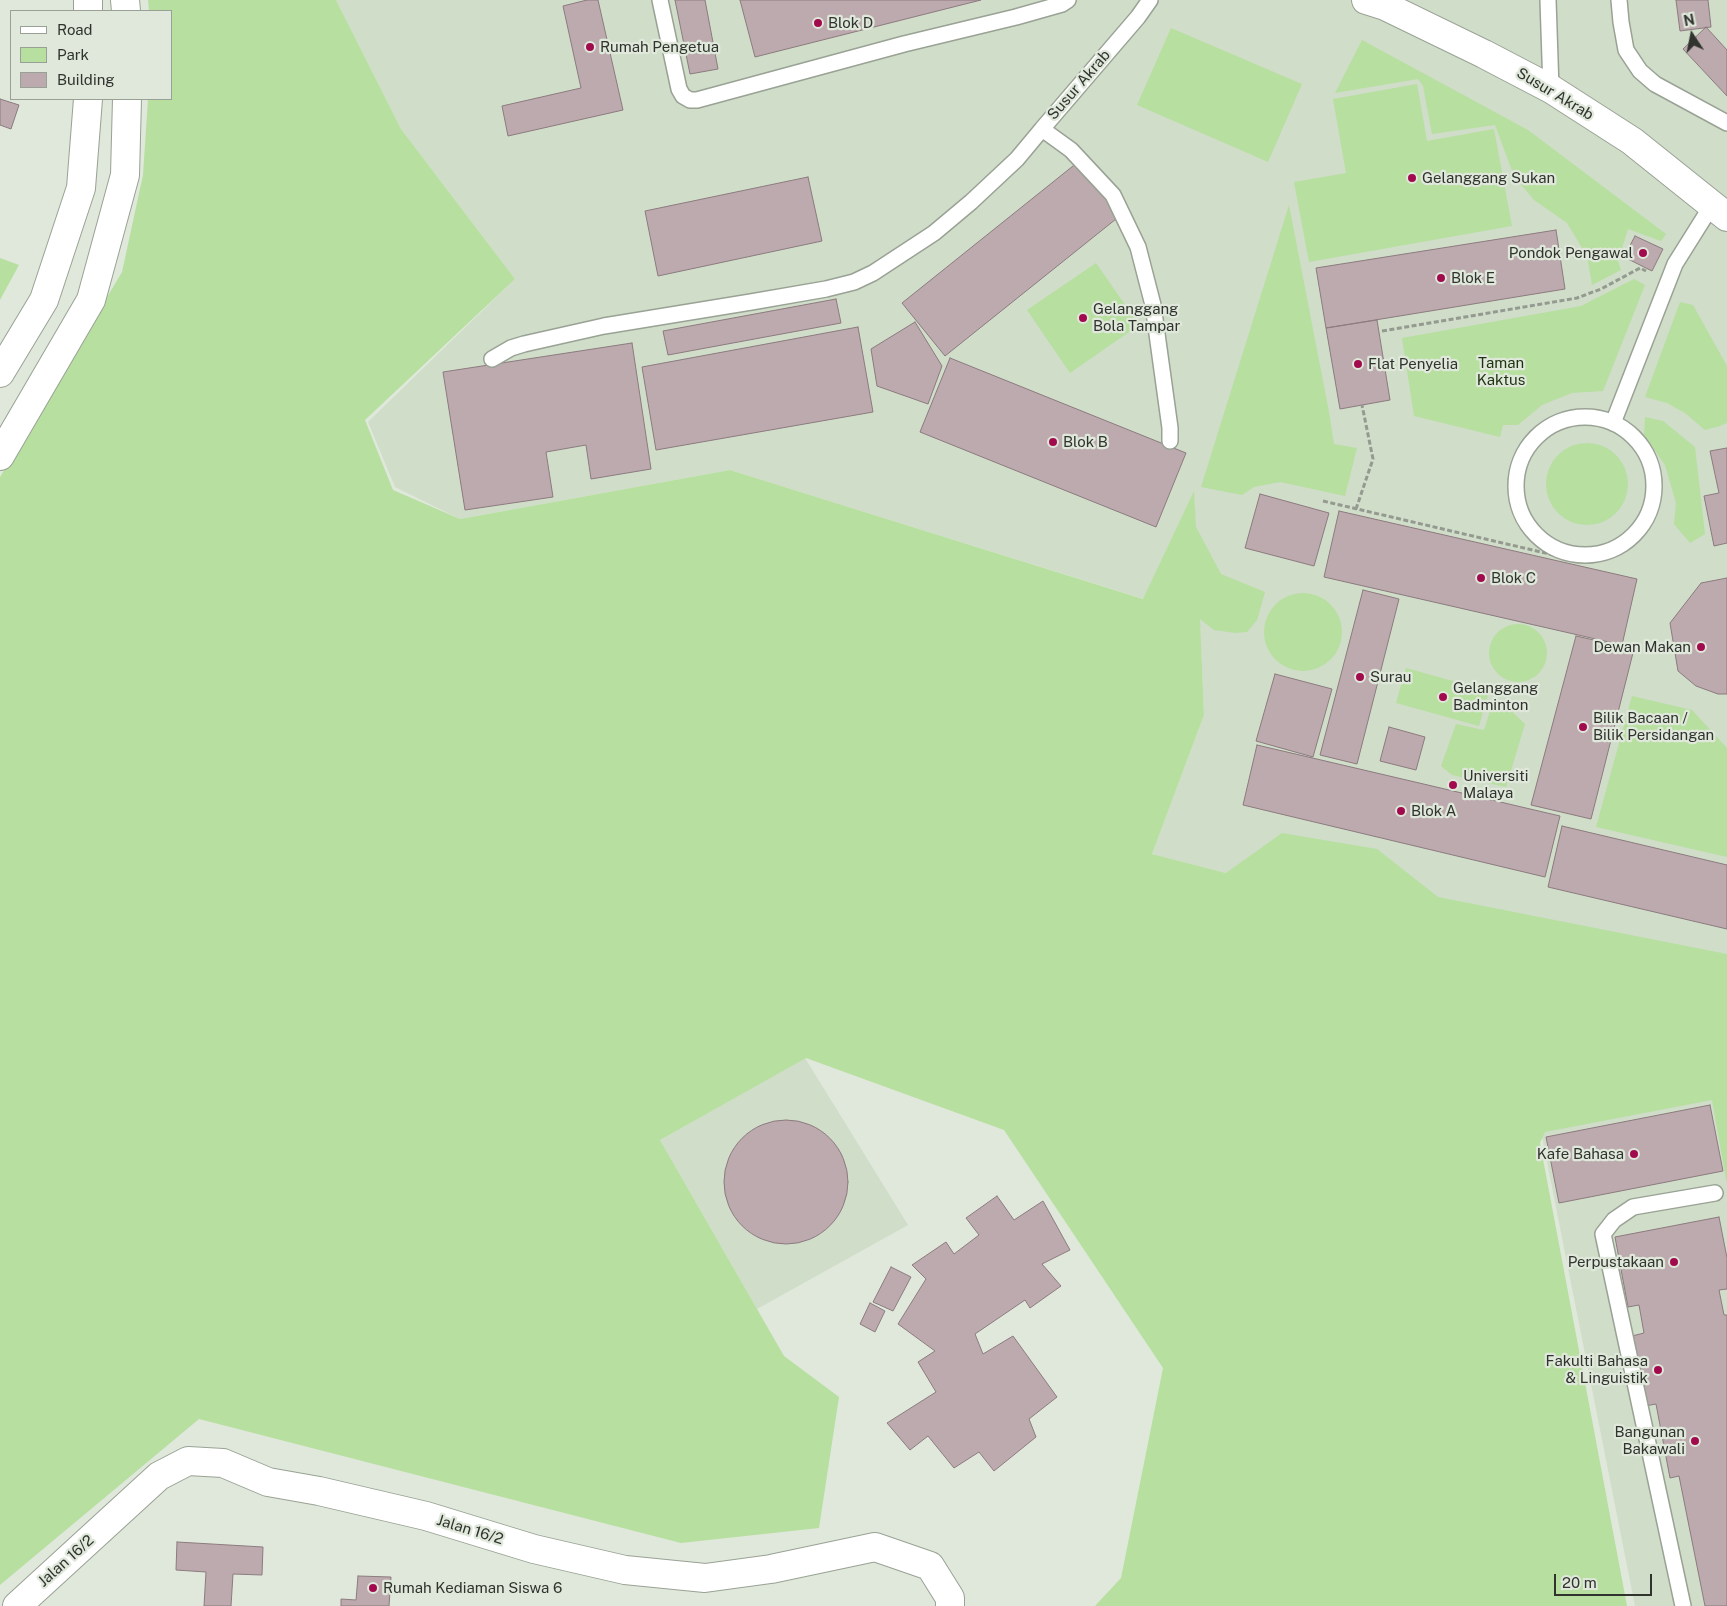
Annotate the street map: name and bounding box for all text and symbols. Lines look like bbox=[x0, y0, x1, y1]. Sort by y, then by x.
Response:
legend bbox=[10, 10, 172, 100]
north arrow bbox=[1667, 10, 1717, 60]
text: N bbox=[1682, 11, 1696, 29]
place label: Blok D bbox=[828, 14, 873, 32]
marker: Blok D bbox=[812, 17, 824, 29]
text: Road bbox=[57, 21, 93, 38]
place label: Rumah Pengetua bbox=[600, 38, 719, 56]
marker: Rumah Pengetua bbox=[584, 41, 596, 53]
text: Park bbox=[57, 46, 89, 63]
street label: Susur Akrab bbox=[1044, 46, 1114, 124]
street label: Susur Akrab bbox=[1513, 64, 1597, 124]
text: Building bbox=[57, 71, 115, 88]
place label: Gelanggang Sukan bbox=[1422, 169, 1555, 187]
marker: Gelanggang Sukan bbox=[1406, 172, 1418, 184]
place label: Pondok Pengawal bbox=[1509, 244, 1633, 262]
marker: Pondok Pengawal bbox=[1637, 247, 1649, 259]
place label: Blok E bbox=[1451, 269, 1495, 287]
marker: Blok E bbox=[1435, 272, 1447, 284]
place label: Gelanggang Bola Tampar bbox=[1093, 300, 1180, 335]
marker: Gelanggang Bola Tampar bbox=[1077, 312, 1089, 324]
park label: Taman Kaktus bbox=[1477, 354, 1525, 389]
place label: Flat Penyelia bbox=[1368, 355, 1458, 373]
marker: Flat Penyelia bbox=[1352, 358, 1364, 370]
place label: Blok B bbox=[1063, 433, 1108, 451]
marker: Blok B bbox=[1047, 436, 1059, 448]
place label: Blok C bbox=[1491, 569, 1536, 587]
marker: Blok C bbox=[1475, 572, 1487, 584]
place label: Dewan Makan bbox=[1593, 638, 1691, 656]
marker: Dewan Makan bbox=[1695, 641, 1707, 653]
place label: Surau bbox=[1370, 668, 1411, 686]
marker: Surau bbox=[1354, 671, 1366, 683]
place label: Gelanggang Badminton bbox=[1453, 679, 1538, 714]
marker: Gelanggang Badminton bbox=[1437, 691, 1449, 703]
place label: Bilik Bacaan / Bilik Persidangan bbox=[1593, 709, 1714, 744]
marker: Bilik Bacaan / Bilik Persidangan bbox=[1577, 721, 1589, 733]
place label: Universiti Malaya bbox=[1463, 767, 1528, 802]
marker: Universiti Malaya bbox=[1447, 779, 1459, 791]
place label: Blok A bbox=[1411, 802, 1456, 820]
marker: Blok A bbox=[1395, 805, 1407, 817]
place label: Kafe Bahasa bbox=[1537, 1145, 1624, 1163]
marker: Kafe Bahasa bbox=[1628, 1148, 1640, 1160]
place label: Perpustakaan bbox=[1568, 1253, 1664, 1271]
marker: Perpustakaan bbox=[1668, 1256, 1680, 1268]
place label: Fakulti Bahasa & Linguistik bbox=[1546, 1352, 1648, 1387]
marker: Fakulti Bahasa & Linguistik bbox=[1652, 1364, 1664, 1376]
place label: Bangunan Bakawali bbox=[1614, 1423, 1685, 1458]
marker: Bangunan Bakawali bbox=[1689, 1435, 1701, 1447]
street label: Jalan 16/2 bbox=[434, 1511, 506, 1549]
street label: Jalan 16/2 bbox=[34, 1531, 98, 1591]
scale bar bbox=[1557, 1564, 1654, 1596]
text: 20 m bbox=[1562, 1574, 1597, 1591]
place label: Rumah Kediaman Siswa 6 bbox=[383, 1579, 562, 1597]
marker: Rumah Kediaman Siswa 6 bbox=[367, 1582, 379, 1594]

